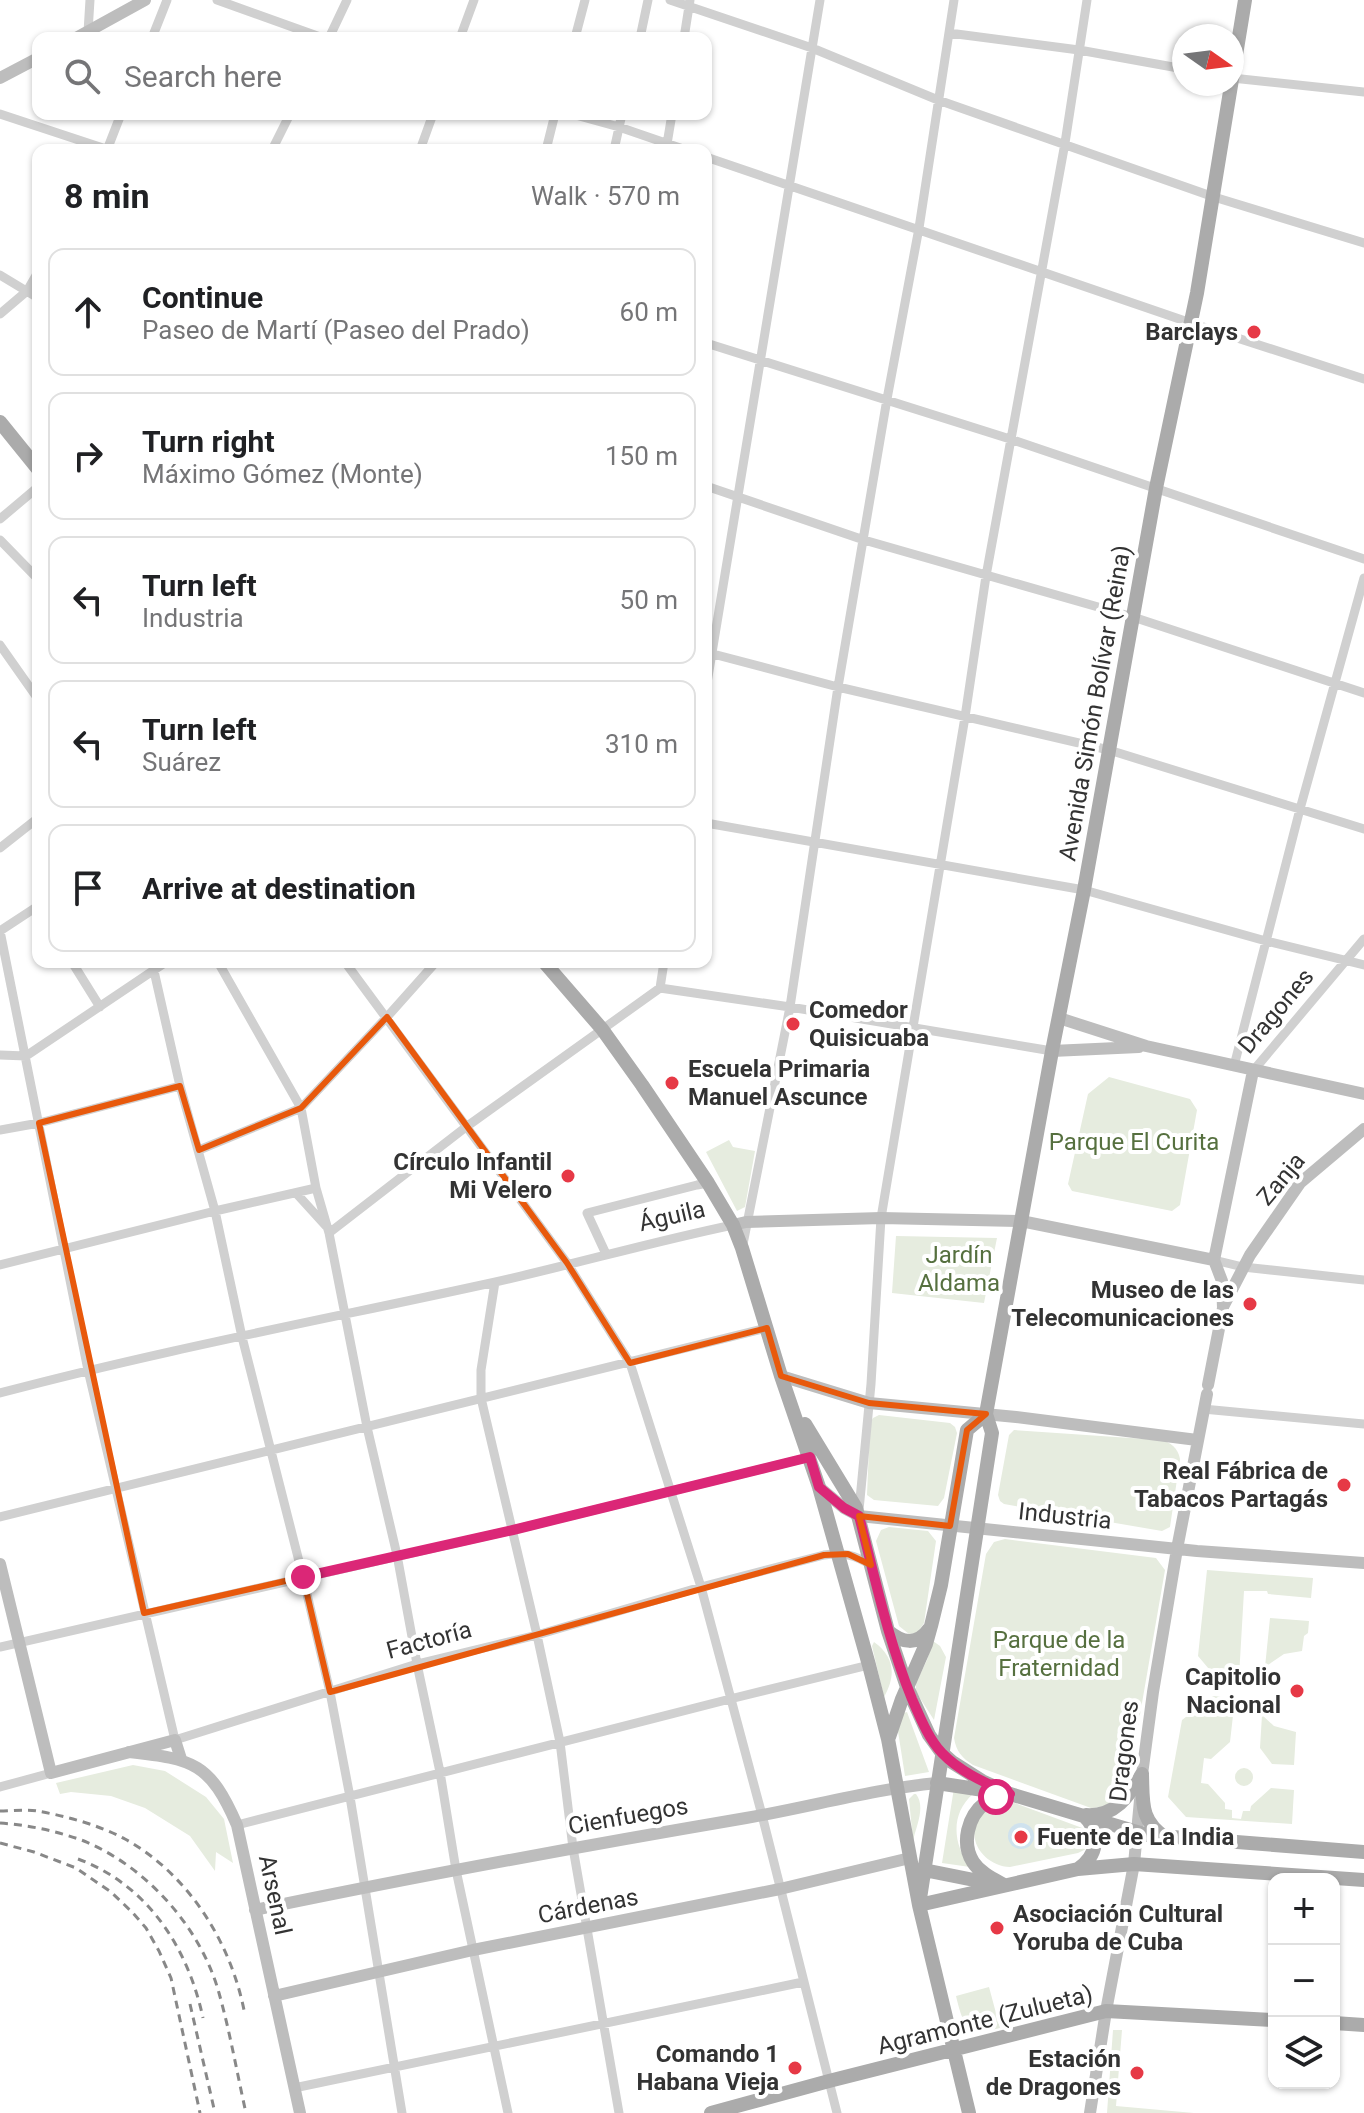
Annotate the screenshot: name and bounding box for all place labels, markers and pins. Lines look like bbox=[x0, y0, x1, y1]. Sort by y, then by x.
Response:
place label: Barclays bbox=[1145, 318, 1238, 346]
marker: Barclays bbox=[1245, 323, 1263, 341]
place label: Comedor Quisicuaba bbox=[809, 996, 929, 1052]
marker: Comedor Quisicuaba bbox=[784, 1015, 802, 1033]
place label: Escuela Primaria Manuel Ascunce bbox=[688, 1055, 870, 1111]
marker: Escuela Primaria Manuel Ascunce bbox=[663, 1074, 681, 1092]
place label: Círculo Infantil Mi Velero bbox=[393, 1148, 552, 1204]
marker: Círculo Infantil Mi Velero bbox=[559, 1167, 577, 1185]
place label: Museo de las Telecomunicaciones bbox=[1011, 1276, 1234, 1332]
marker: Museo de las Telecomunicaciones bbox=[1241, 1295, 1259, 1313]
place label: Real Fábrica de Tabacos Partagás bbox=[1134, 1457, 1328, 1513]
marker: Real Fábrica de Tabacos Partagás bbox=[1335, 1476, 1353, 1494]
place label: Capitolio Nacional bbox=[1185, 1663, 1281, 1719]
marker: Capitolio Nacional bbox=[1288, 1682, 1306, 1700]
place label: Fuente de La India bbox=[1037, 1823, 1234, 1851]
marker: Fuente de La India bbox=[1012, 1828, 1030, 1846]
place label: Asociación Cultural Yoruba de Cuba bbox=[1013, 1900, 1223, 1956]
marker: Asociación Cultural Yoruba de Cuba bbox=[988, 1919, 1006, 1937]
place label: Comando 1 Habana Vieja bbox=[637, 2040, 779, 2096]
place label: Estación de Dragones bbox=[986, 2045, 1121, 2101]
marker: Comando 1 Habana Vieja bbox=[786, 2059, 804, 2077]
marker: Estación de Dragones bbox=[1128, 2064, 1146, 2082]

